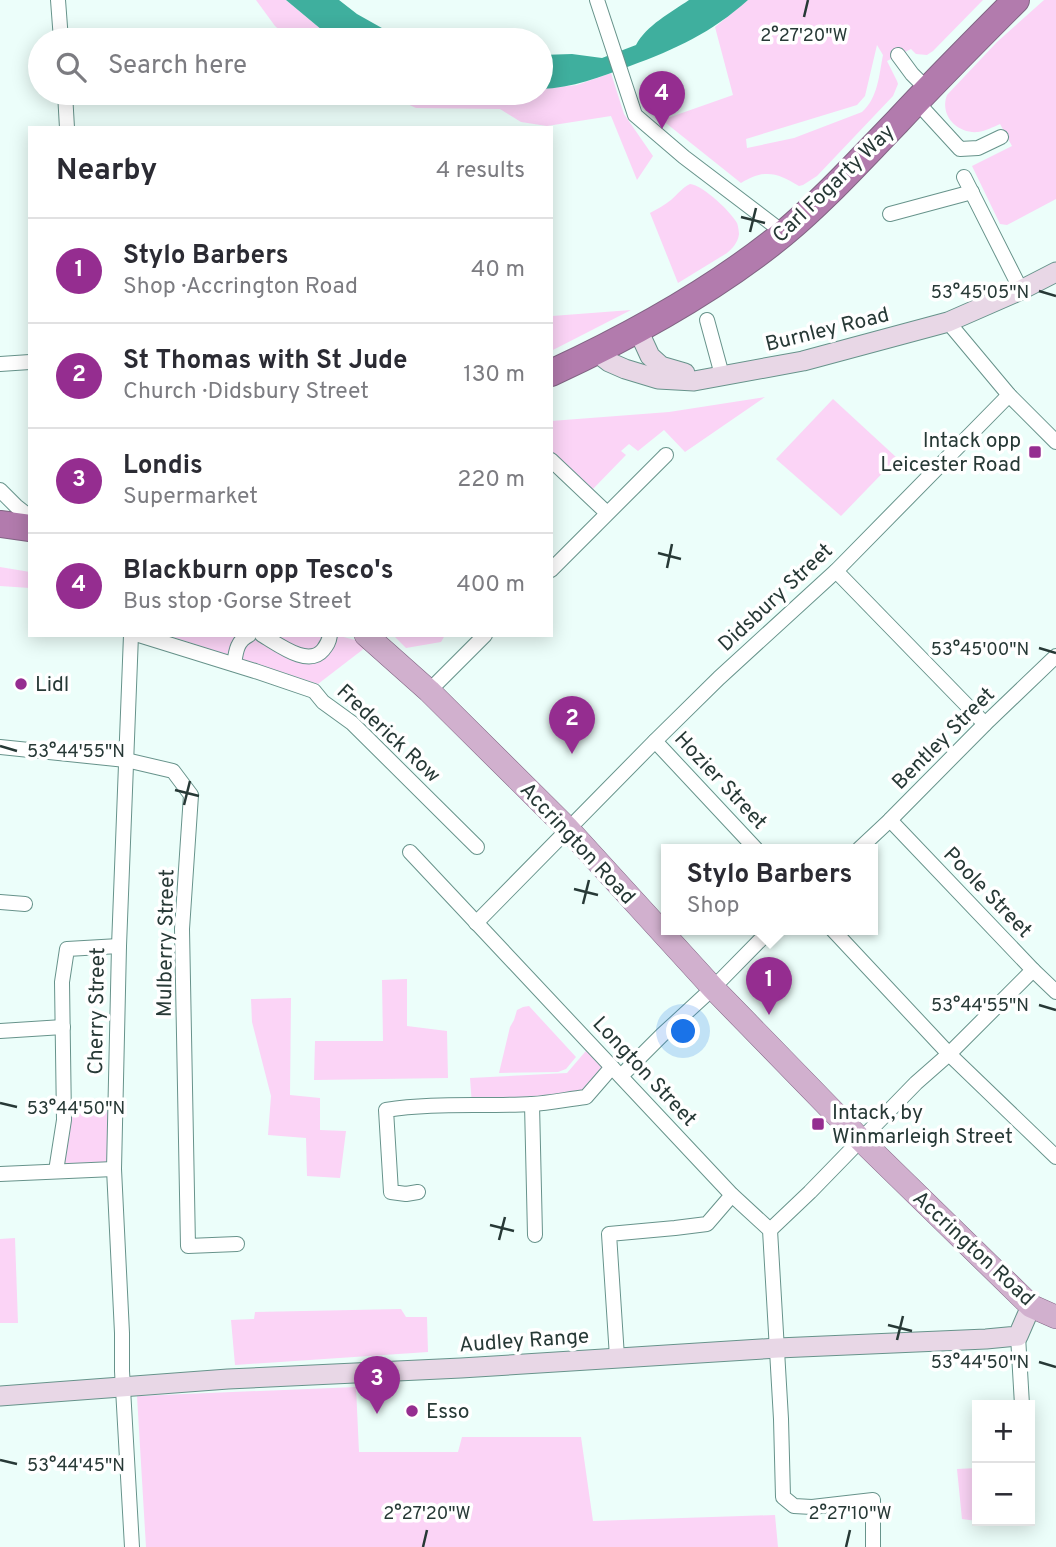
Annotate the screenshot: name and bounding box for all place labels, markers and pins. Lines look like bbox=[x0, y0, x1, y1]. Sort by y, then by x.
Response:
pin: 4 bbox=[639, 71, 685, 129]
place label: Intack opp Leicester Road bbox=[880, 428, 1021, 479]
marker: Intack opp Leicester Road bbox=[1027, 444, 1043, 460]
place label: Lidl bbox=[35, 672, 69, 699]
marker: Lidl bbox=[13, 676, 29, 692]
pin: 2 bbox=[549, 696, 595, 754]
pin: 1 bbox=[746, 957, 792, 1015]
place label: Intack, by Winmarleigh Street bbox=[832, 1100, 1013, 1151]
marker: Intack, by Winmarleigh Street bbox=[810, 1116, 826, 1132]
pin: 3 bbox=[354, 1356, 400, 1414]
place label: Esso bbox=[426, 1399, 469, 1426]
marker: Esso bbox=[404, 1403, 420, 1419]

